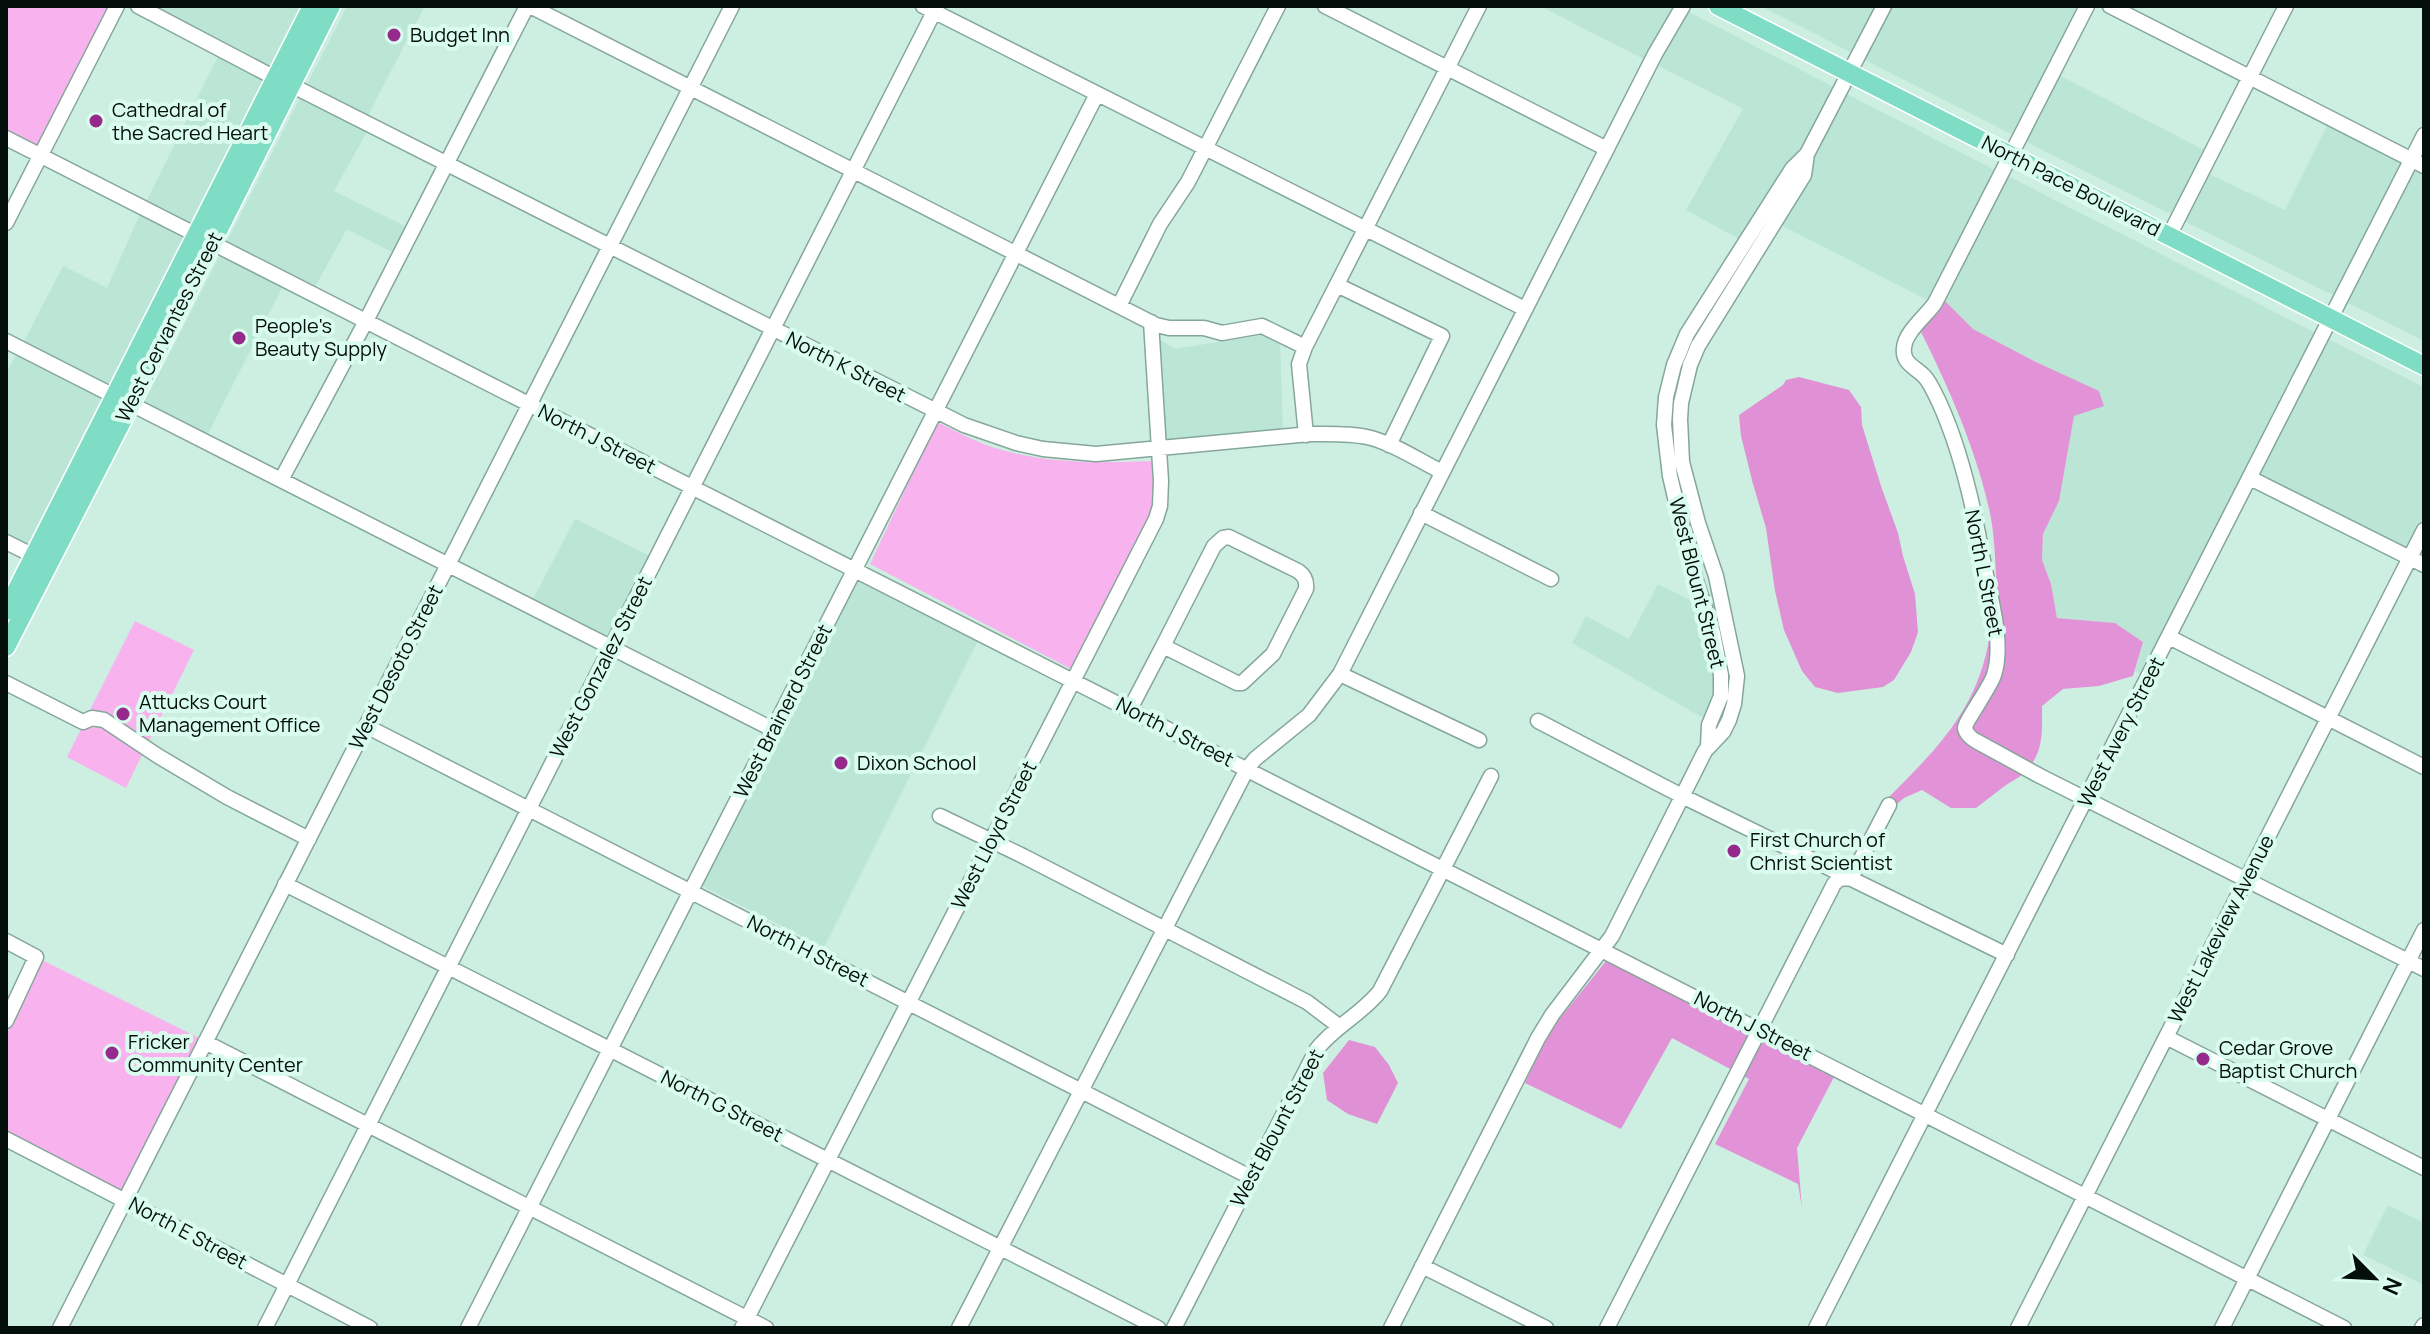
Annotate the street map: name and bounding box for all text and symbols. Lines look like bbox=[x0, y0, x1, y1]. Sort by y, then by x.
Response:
place label: Budget Inn bbox=[410, 21, 510, 48]
marker: Budget Inn bbox=[385, 26, 403, 44]
place label: Cathedral of the Sacred Heart bbox=[112, 96, 268, 146]
marker: Cathedral of the Sacred Heart bbox=[87, 112, 105, 130]
street label: North Pace Boulevard bbox=[1977, 129, 2165, 242]
street label: West Cervantes Street bbox=[109, 227, 228, 426]
place label: People's Beauty Supply bbox=[255, 312, 388, 362]
street label: North K Street bbox=[782, 325, 911, 408]
marker: People's Beauty Supply bbox=[230, 329, 248, 347]
street label: North J Street bbox=[534, 397, 661, 480]
street label: West Blount Street bbox=[1663, 495, 1732, 671]
street label: North L Street bbox=[1959, 507, 2010, 639]
street label: West Gonzalez Street bbox=[543, 571, 658, 762]
street label: West Desoto Street bbox=[342, 580, 449, 754]
street label: West Brainerd Street bbox=[727, 619, 838, 802]
street label: West Avery Street bbox=[2071, 652, 2170, 812]
place label: Attucks Court Management Office bbox=[139, 688, 320, 738]
street label: North J Street bbox=[1112, 690, 1239, 773]
marker: Attucks Court Management Office bbox=[114, 705, 132, 723]
place label: Dixon School bbox=[857, 749, 977, 776]
marker: Dixon School bbox=[832, 754, 850, 772]
street label: West Lloyd Street bbox=[945, 756, 1043, 913]
place label: First Church of Christ Scientist bbox=[1750, 826, 1893, 876]
street label: West Lakeview Avenue bbox=[2161, 830, 2280, 1028]
marker: First Church of Christ Scientist bbox=[1725, 842, 1743, 860]
street label: North H Street bbox=[743, 908, 874, 993]
street label: North J Street bbox=[1690, 984, 1817, 1067]
place label: Fricker Community Center bbox=[128, 1028, 303, 1078]
place label: Cedar Grove Baptist Church bbox=[2219, 1034, 2357, 1084]
marker: Fricker Community Center bbox=[103, 1044, 121, 1062]
street label: West Blount Street bbox=[1224, 1044, 1330, 1211]
marker: Cedar Grove Baptist Church bbox=[2194, 1050, 2212, 1068]
street label: North G Street bbox=[657, 1063, 788, 1148]
street label: North E Street bbox=[124, 1190, 252, 1275]
north arrow bbox=[2334, 1238, 2414, 1318]
text: N bbox=[2375, 1273, 2409, 1299]

